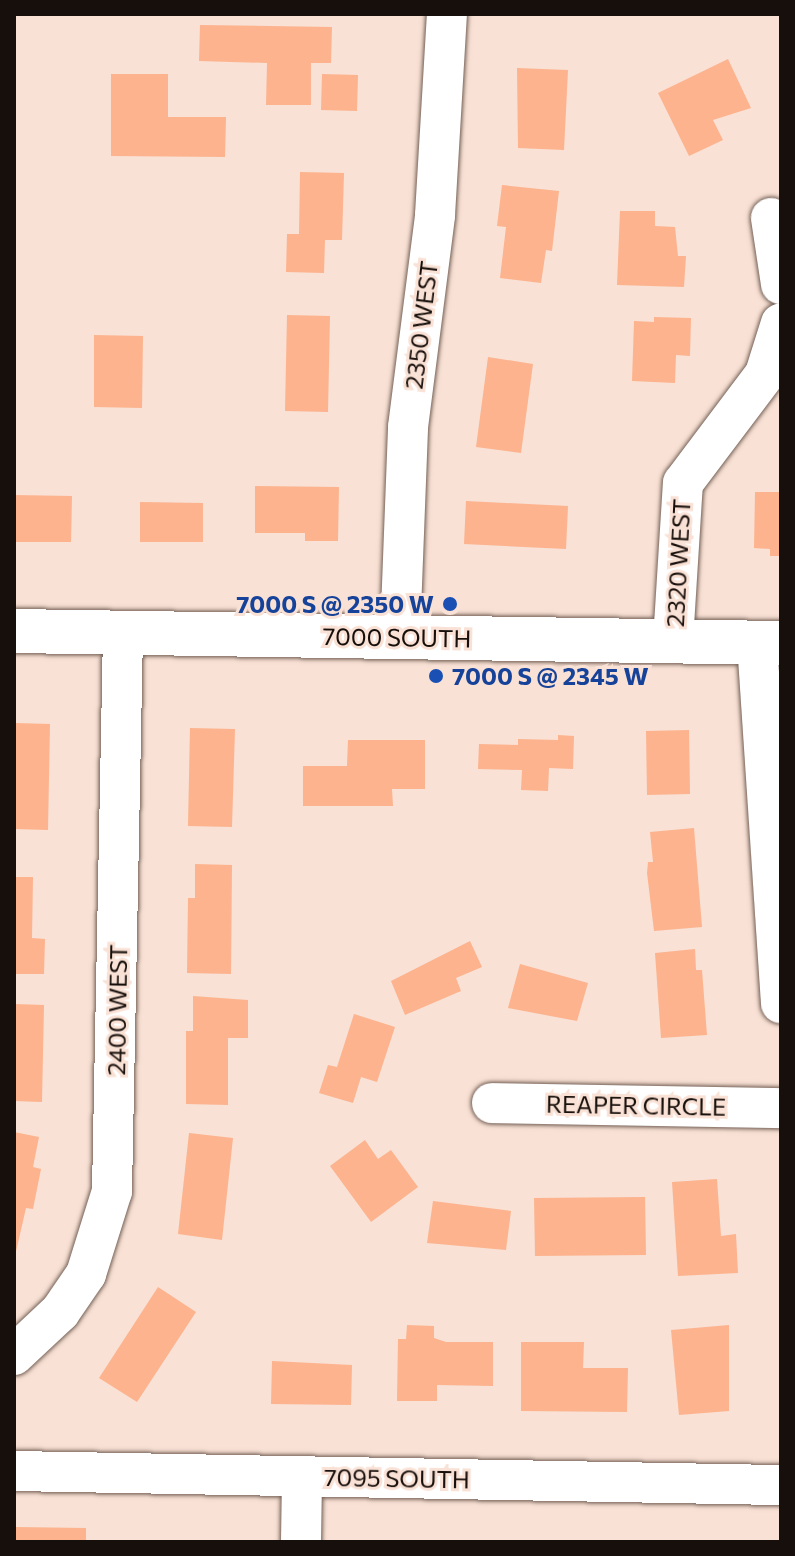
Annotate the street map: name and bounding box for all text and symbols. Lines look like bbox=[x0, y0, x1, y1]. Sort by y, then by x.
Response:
street label: 2350 WEST bbox=[399, 259, 443, 391]
street label: 2320 WEST bbox=[660, 498, 696, 628]
place label: 7000 S @ 2350 W bbox=[236, 590, 434, 618]
marker: 7000 S @ 2350 W bbox=[441, 595, 459, 613]
street label: 7000 SOUTH bbox=[322, 621, 472, 653]
place label: 7000 S @ 2345 W bbox=[452, 662, 649, 690]
marker: 7000 S @ 2345 W bbox=[427, 667, 445, 685]
street label: 2400 WEST bbox=[101, 944, 133, 1076]
street label: REAPER CIRCLE bbox=[546, 1089, 726, 1121]
street label: 7095 SOUTH bbox=[324, 1462, 470, 1494]

